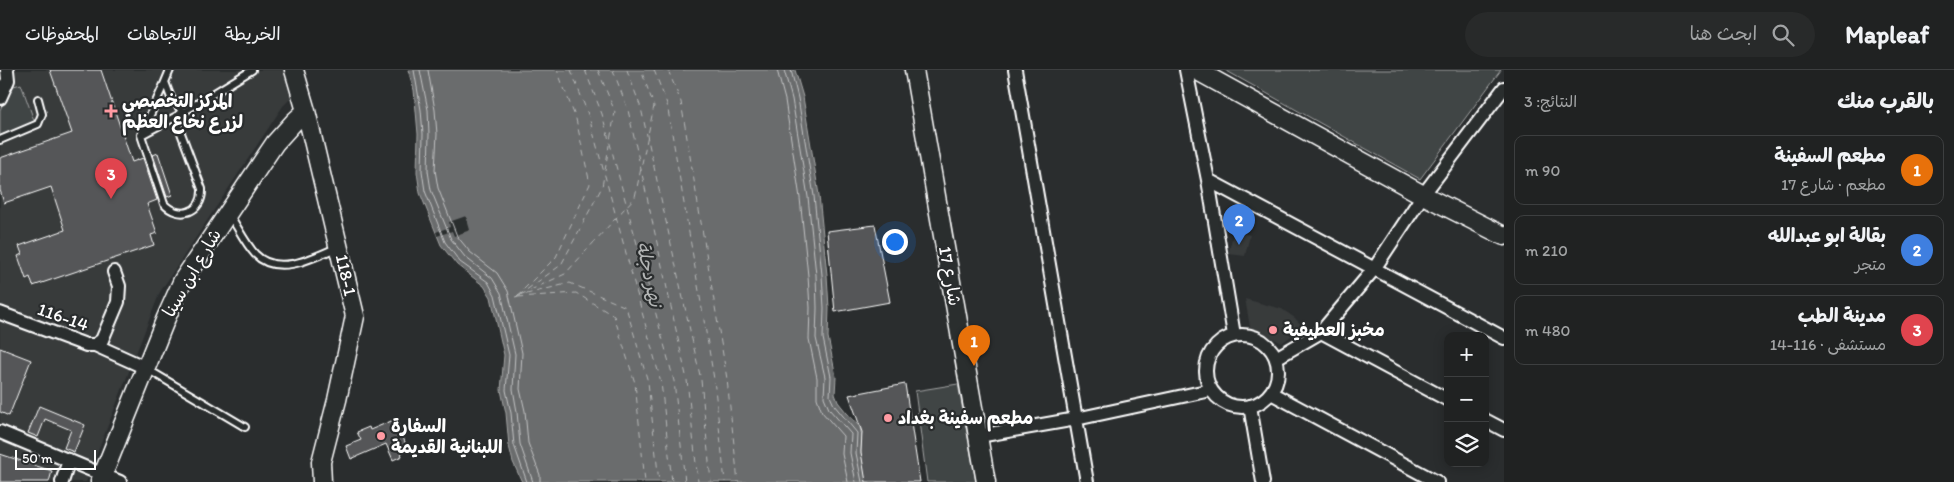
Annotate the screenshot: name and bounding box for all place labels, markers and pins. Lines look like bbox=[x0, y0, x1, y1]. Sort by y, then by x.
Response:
place label: المركز التخصصي لزرع نخاع العظم bbox=[122, 90, 243, 136]
marker: المركز التخصصي لزرع نخاع العظم bbox=[104, 104, 118, 118]
pin: 3 bbox=[95, 158, 127, 199]
pin: 2 bbox=[1223, 204, 1255, 245]
place label: مخبز العطيفية bbox=[1283, 319, 1385, 341]
marker: مخبز العطيفية bbox=[1267, 324, 1279, 336]
pin: 1 bbox=[958, 325, 990, 366]
place label: مطعم سفينة بغداد bbox=[898, 407, 1033, 432]
marker: مطعم سفينة بغداد bbox=[882, 412, 894, 424]
place label: السفارة اللبنانية القديمة bbox=[391, 415, 503, 458]
marker: السفارة اللبنانية القديمة bbox=[375, 430, 387, 442]

